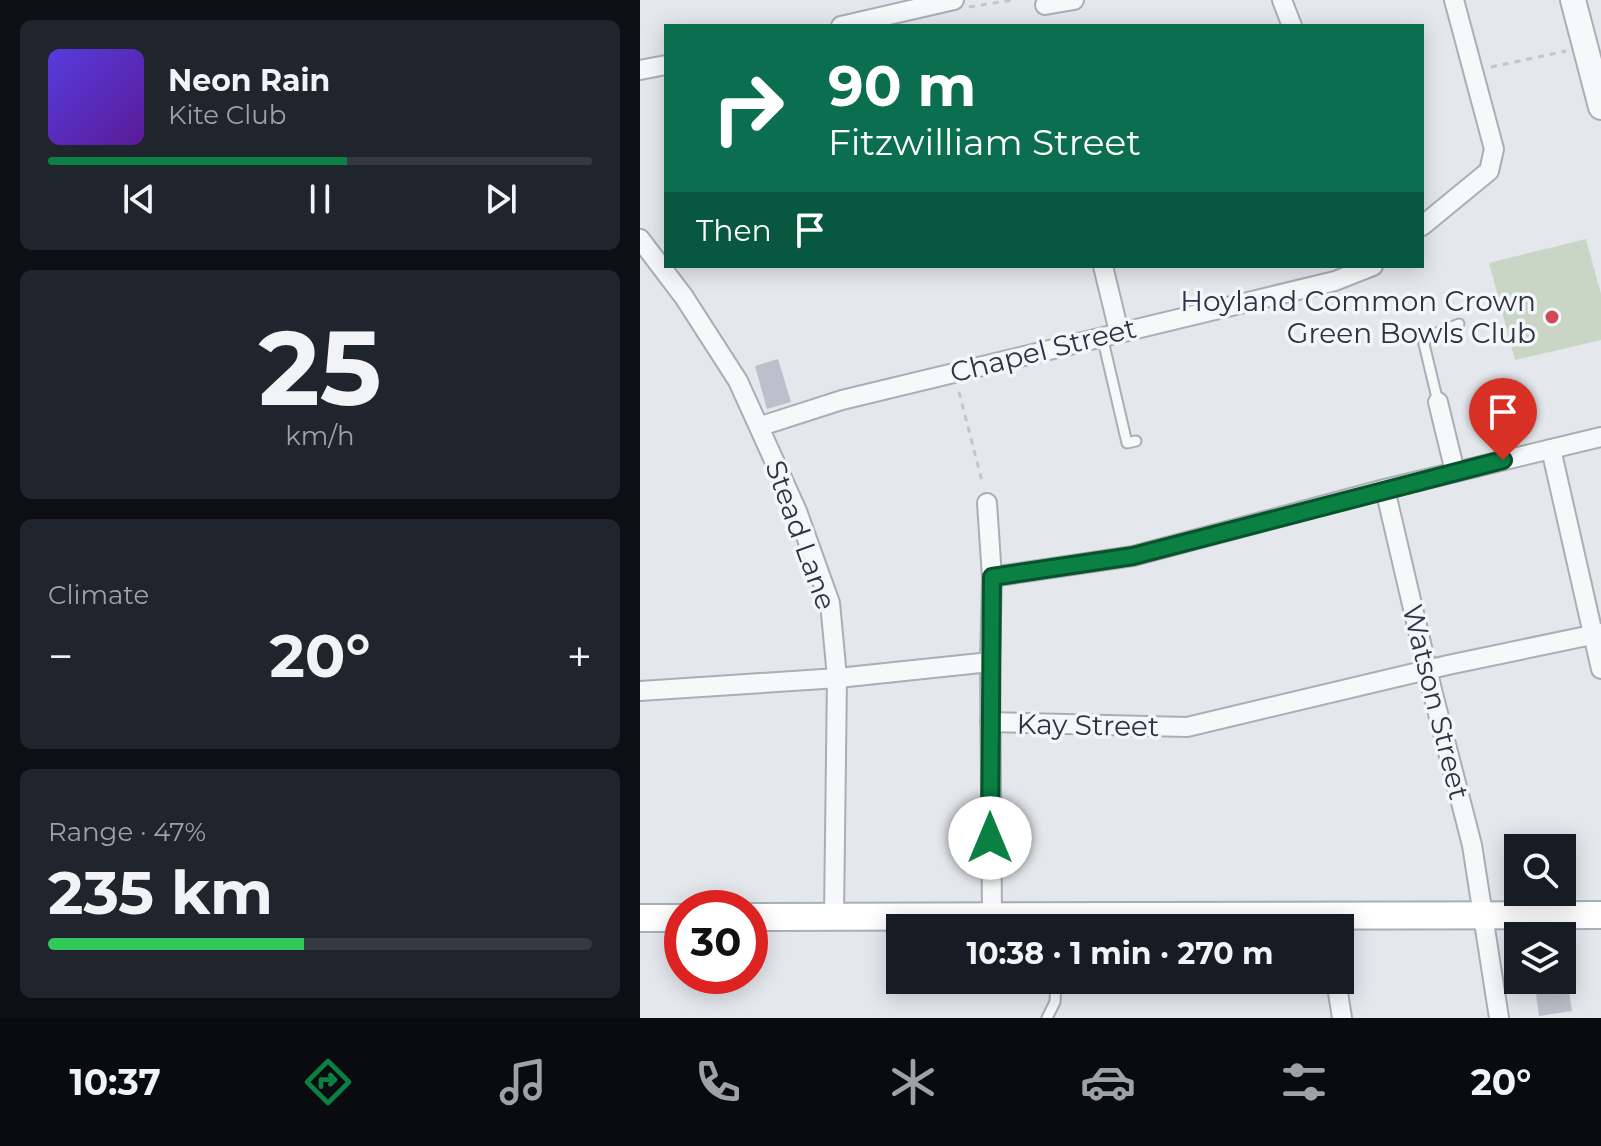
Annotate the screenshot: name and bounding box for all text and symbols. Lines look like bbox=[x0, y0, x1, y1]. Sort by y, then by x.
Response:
text: 90 m bbox=[828, 52, 976, 120]
icon: right bbox=[696, 56, 800, 160]
text: Neon Rain bbox=[168, 62, 330, 99]
text: Kite Club bbox=[168, 99, 286, 131]
text: Fitzwilliam Street bbox=[828, 120, 1141, 164]
icon: previous bbox=[117, 177, 161, 221]
icon: pause bbox=[298, 177, 342, 221]
icon: next bbox=[479, 177, 523, 221]
icon: arrive bbox=[788, 208, 832, 252]
text: Then bbox=[696, 212, 772, 249]
place label: Hoyland Common Crown Green Bowls Club bbox=[1180, 284, 1536, 350]
text: 25 bbox=[258, 304, 382, 431]
marker: Hoyland Common Crown Green Bowls Club bbox=[1543, 308, 1561, 326]
street label: Chapel Street bbox=[946, 310, 1140, 390]
pin bbox=[1469, 378, 1537, 460]
icon: arrive bbox=[1481, 390, 1525, 434]
text: km/h bbox=[285, 420, 355, 452]
street label: Stead Lane bbox=[758, 456, 844, 614]
text: Climate bbox=[48, 579, 149, 611]
street label: Watson Street bbox=[1395, 601, 1477, 803]
text: 20° bbox=[269, 619, 371, 692]
text: − bbox=[48, 629, 73, 683]
text: + bbox=[567, 629, 592, 683]
street label: Kay Street bbox=[1016, 707, 1160, 743]
position arrow bbox=[948, 796, 1032, 880]
text: Range · 47% bbox=[48, 816, 206, 848]
map controls bbox=[1504, 834, 1576, 994]
button: search bbox=[1504, 834, 1576, 906]
text: 235 km bbox=[48, 856, 273, 929]
speed limit sign: 30 bbox=[664, 890, 768, 994]
button: layers bbox=[1504, 922, 1576, 994]
text: 10:38 · 1 min · 270 m bbox=[966, 935, 1274, 972]
icon: directions bbox=[300, 1054, 356, 1110]
icon: music bbox=[495, 1054, 551, 1110]
icon: phone bbox=[690, 1054, 746, 1110]
icon: climate bbox=[885, 1054, 941, 1110]
icon: car bbox=[1080, 1054, 1136, 1110]
icon: filters bbox=[1276, 1054, 1332, 1110]
text: 10:37 bbox=[70, 1060, 161, 1104]
text: 20° bbox=[1471, 1060, 1531, 1104]

